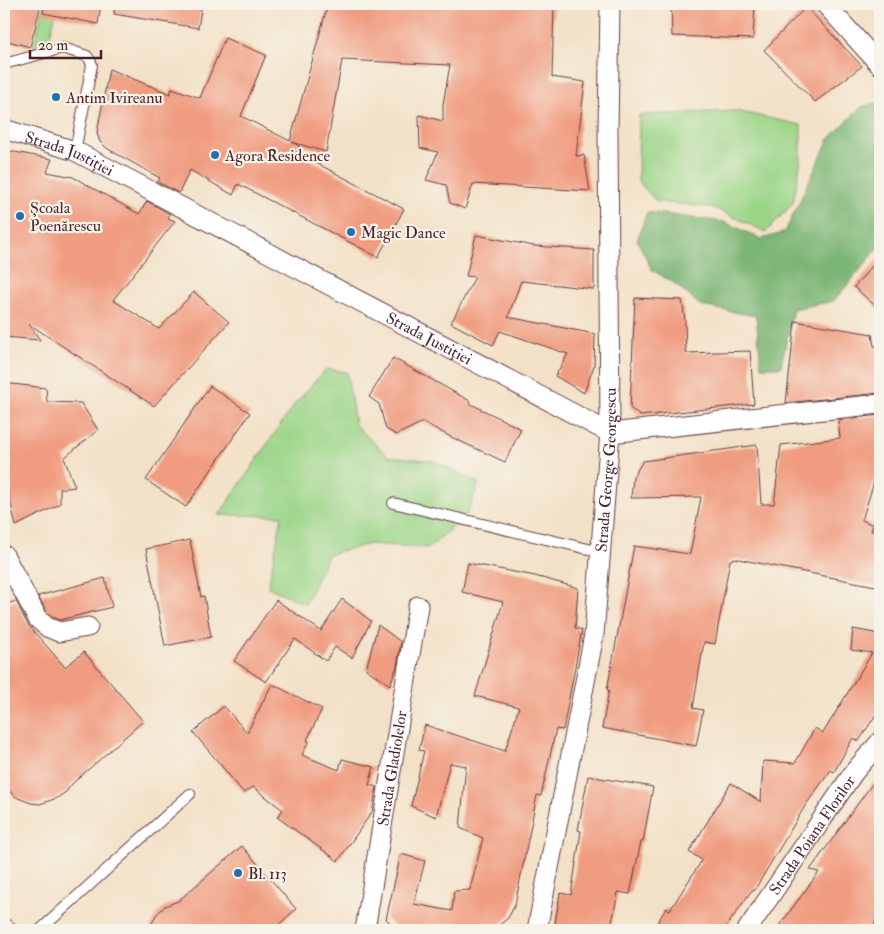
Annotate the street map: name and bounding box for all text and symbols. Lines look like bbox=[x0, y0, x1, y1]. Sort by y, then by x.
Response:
scale bar bbox=[30, 28, 101, 60]
text: 20 m bbox=[38, 36, 68, 55]
place label: Antim Ivireanu bbox=[65, 88, 163, 108]
marker: Antim Ivireanu bbox=[50, 91, 62, 103]
street label: Strada Justiției bbox=[23, 127, 117, 181]
place label: Agora Residence bbox=[224, 146, 331, 166]
marker: Agora Residence bbox=[209, 149, 221, 161]
place label: Şcoala Poenărescu bbox=[30, 198, 101, 236]
marker: Şcoala Poenărescu bbox=[14, 210, 26, 222]
place label: Magic Dance bbox=[361, 223, 446, 243]
marker: Magic Dance bbox=[345, 226, 357, 238]
street label: Strada Justiției bbox=[383, 308, 475, 370]
street label: Strada George Georgescu bbox=[592, 388, 621, 553]
street label: Strada Gladiolelor bbox=[373, 709, 412, 828]
street label: Strada Poiana Florilor bbox=[765, 772, 860, 899]
place label: Bl. 113 bbox=[248, 864, 287, 884]
marker: Bl. 113 bbox=[232, 867, 244, 879]

